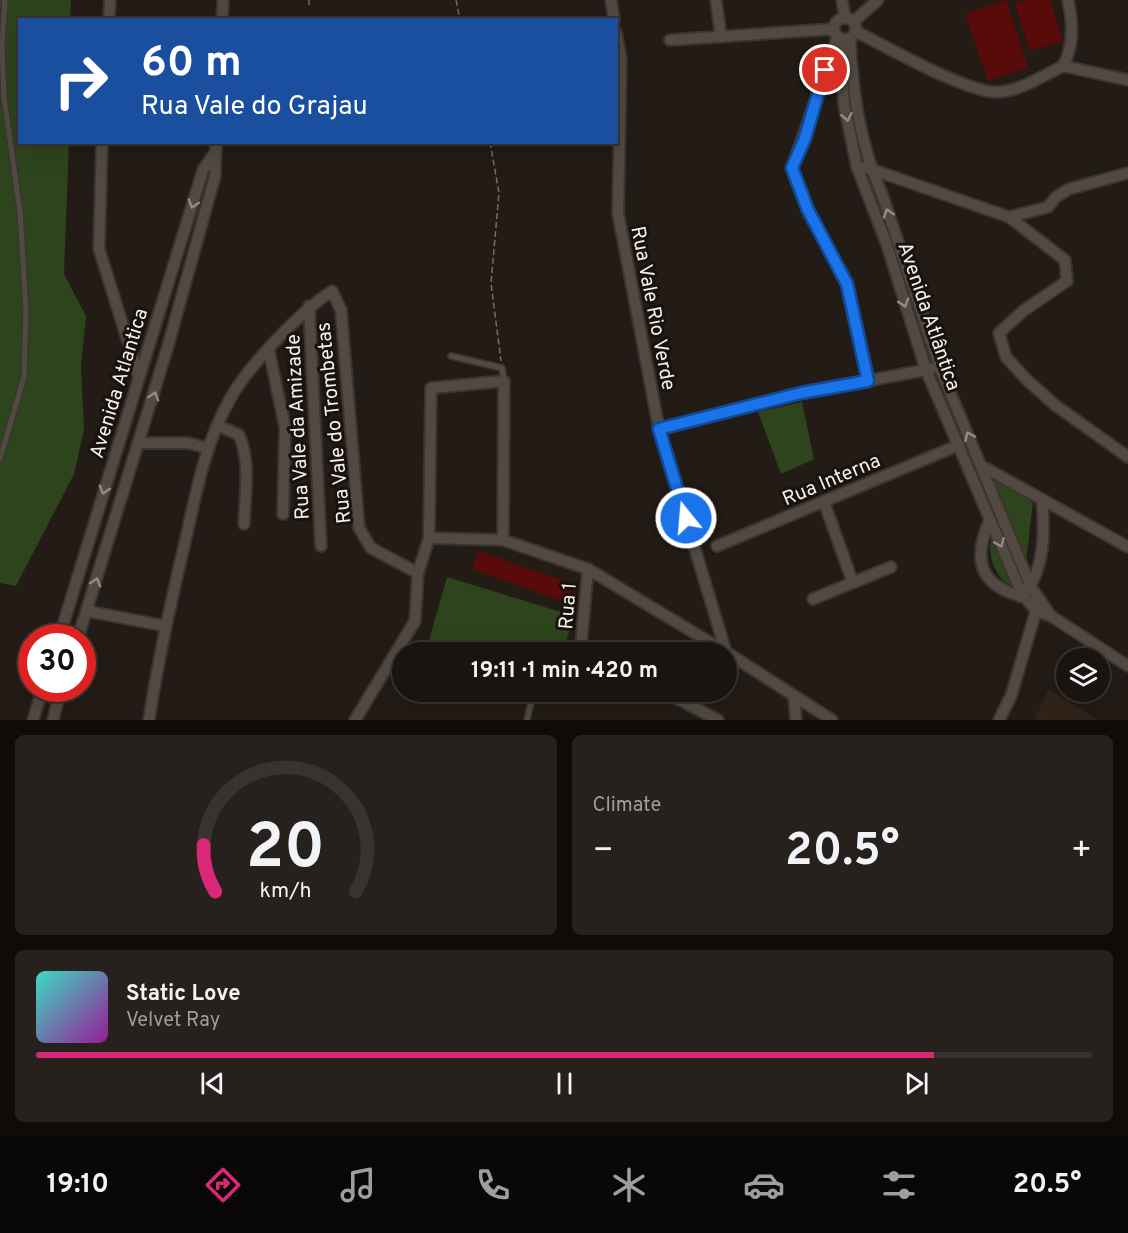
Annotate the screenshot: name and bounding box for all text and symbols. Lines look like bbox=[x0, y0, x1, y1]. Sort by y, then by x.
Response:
text: 60 m bbox=[141, 38, 242, 91]
icon: right bbox=[42, 42, 120, 120]
pin bbox=[799, 44, 850, 95]
icon: arrive bbox=[808, 53, 841, 86]
text: Rua Vale do Grajau bbox=[141, 90, 368, 124]
one-way arrow bbox=[840, 112, 853, 122]
one-way arrow bbox=[188, 198, 200, 209]
one-way arrow bbox=[883, 208, 895, 219]
street label: Rua Vale Rio Verde bbox=[623, 224, 681, 393]
street label: Avenida Atlântica bbox=[891, 239, 966, 394]
one-way arrow bbox=[897, 297, 909, 308]
street label: Avenida Atlantica bbox=[85, 305, 155, 462]
street label: Rua Vale do Trombetas bbox=[311, 321, 359, 525]
street label: Rua Vale da Amizade bbox=[281, 333, 317, 520]
one-way arrow bbox=[147, 391, 159, 401]
one-way arrow bbox=[964, 431, 976, 442]
street label: Rua Interna bbox=[779, 449, 885, 513]
one-way arrow bbox=[99, 484, 111, 495]
position arrow bbox=[654, 486, 718, 550]
one-way arrow bbox=[993, 536, 1005, 547]
one-way arrow bbox=[89, 577, 101, 588]
street label: Rua 1 bbox=[554, 582, 584, 631]
speed limit sign: 30 bbox=[18, 624, 96, 702]
map controls bbox=[1056, 648, 1110, 702]
button: layers bbox=[1056, 648, 1110, 702]
text: 19:11 · 1 min · 420 m bbox=[471, 658, 658, 685]
text: Climate bbox=[593, 793, 661, 819]
text: 20 bbox=[246, 811, 325, 890]
text: 20.5° bbox=[785, 824, 899, 881]
text: − bbox=[593, 831, 614, 873]
text: + bbox=[1071, 831, 1092, 873]
text: km/h bbox=[260, 878, 312, 905]
text: Static Love bbox=[126, 981, 240, 1008]
text: Velvet Ray bbox=[126, 1008, 220, 1034]
icon: previous bbox=[196, 1067, 229, 1100]
icon: pause bbox=[548, 1067, 581, 1100]
icon: next bbox=[900, 1067, 933, 1100]
icon: directions bbox=[202, 1164, 244, 1206]
icon: music bbox=[337, 1164, 379, 1206]
icon: phone bbox=[472, 1164, 514, 1206]
icon: climate bbox=[608, 1164, 650, 1206]
icon: car bbox=[743, 1164, 785, 1206]
icon: filters bbox=[878, 1164, 920, 1206]
text: 19:10 bbox=[47, 1168, 109, 1202]
text: 20.5° bbox=[1013, 1168, 1081, 1202]

